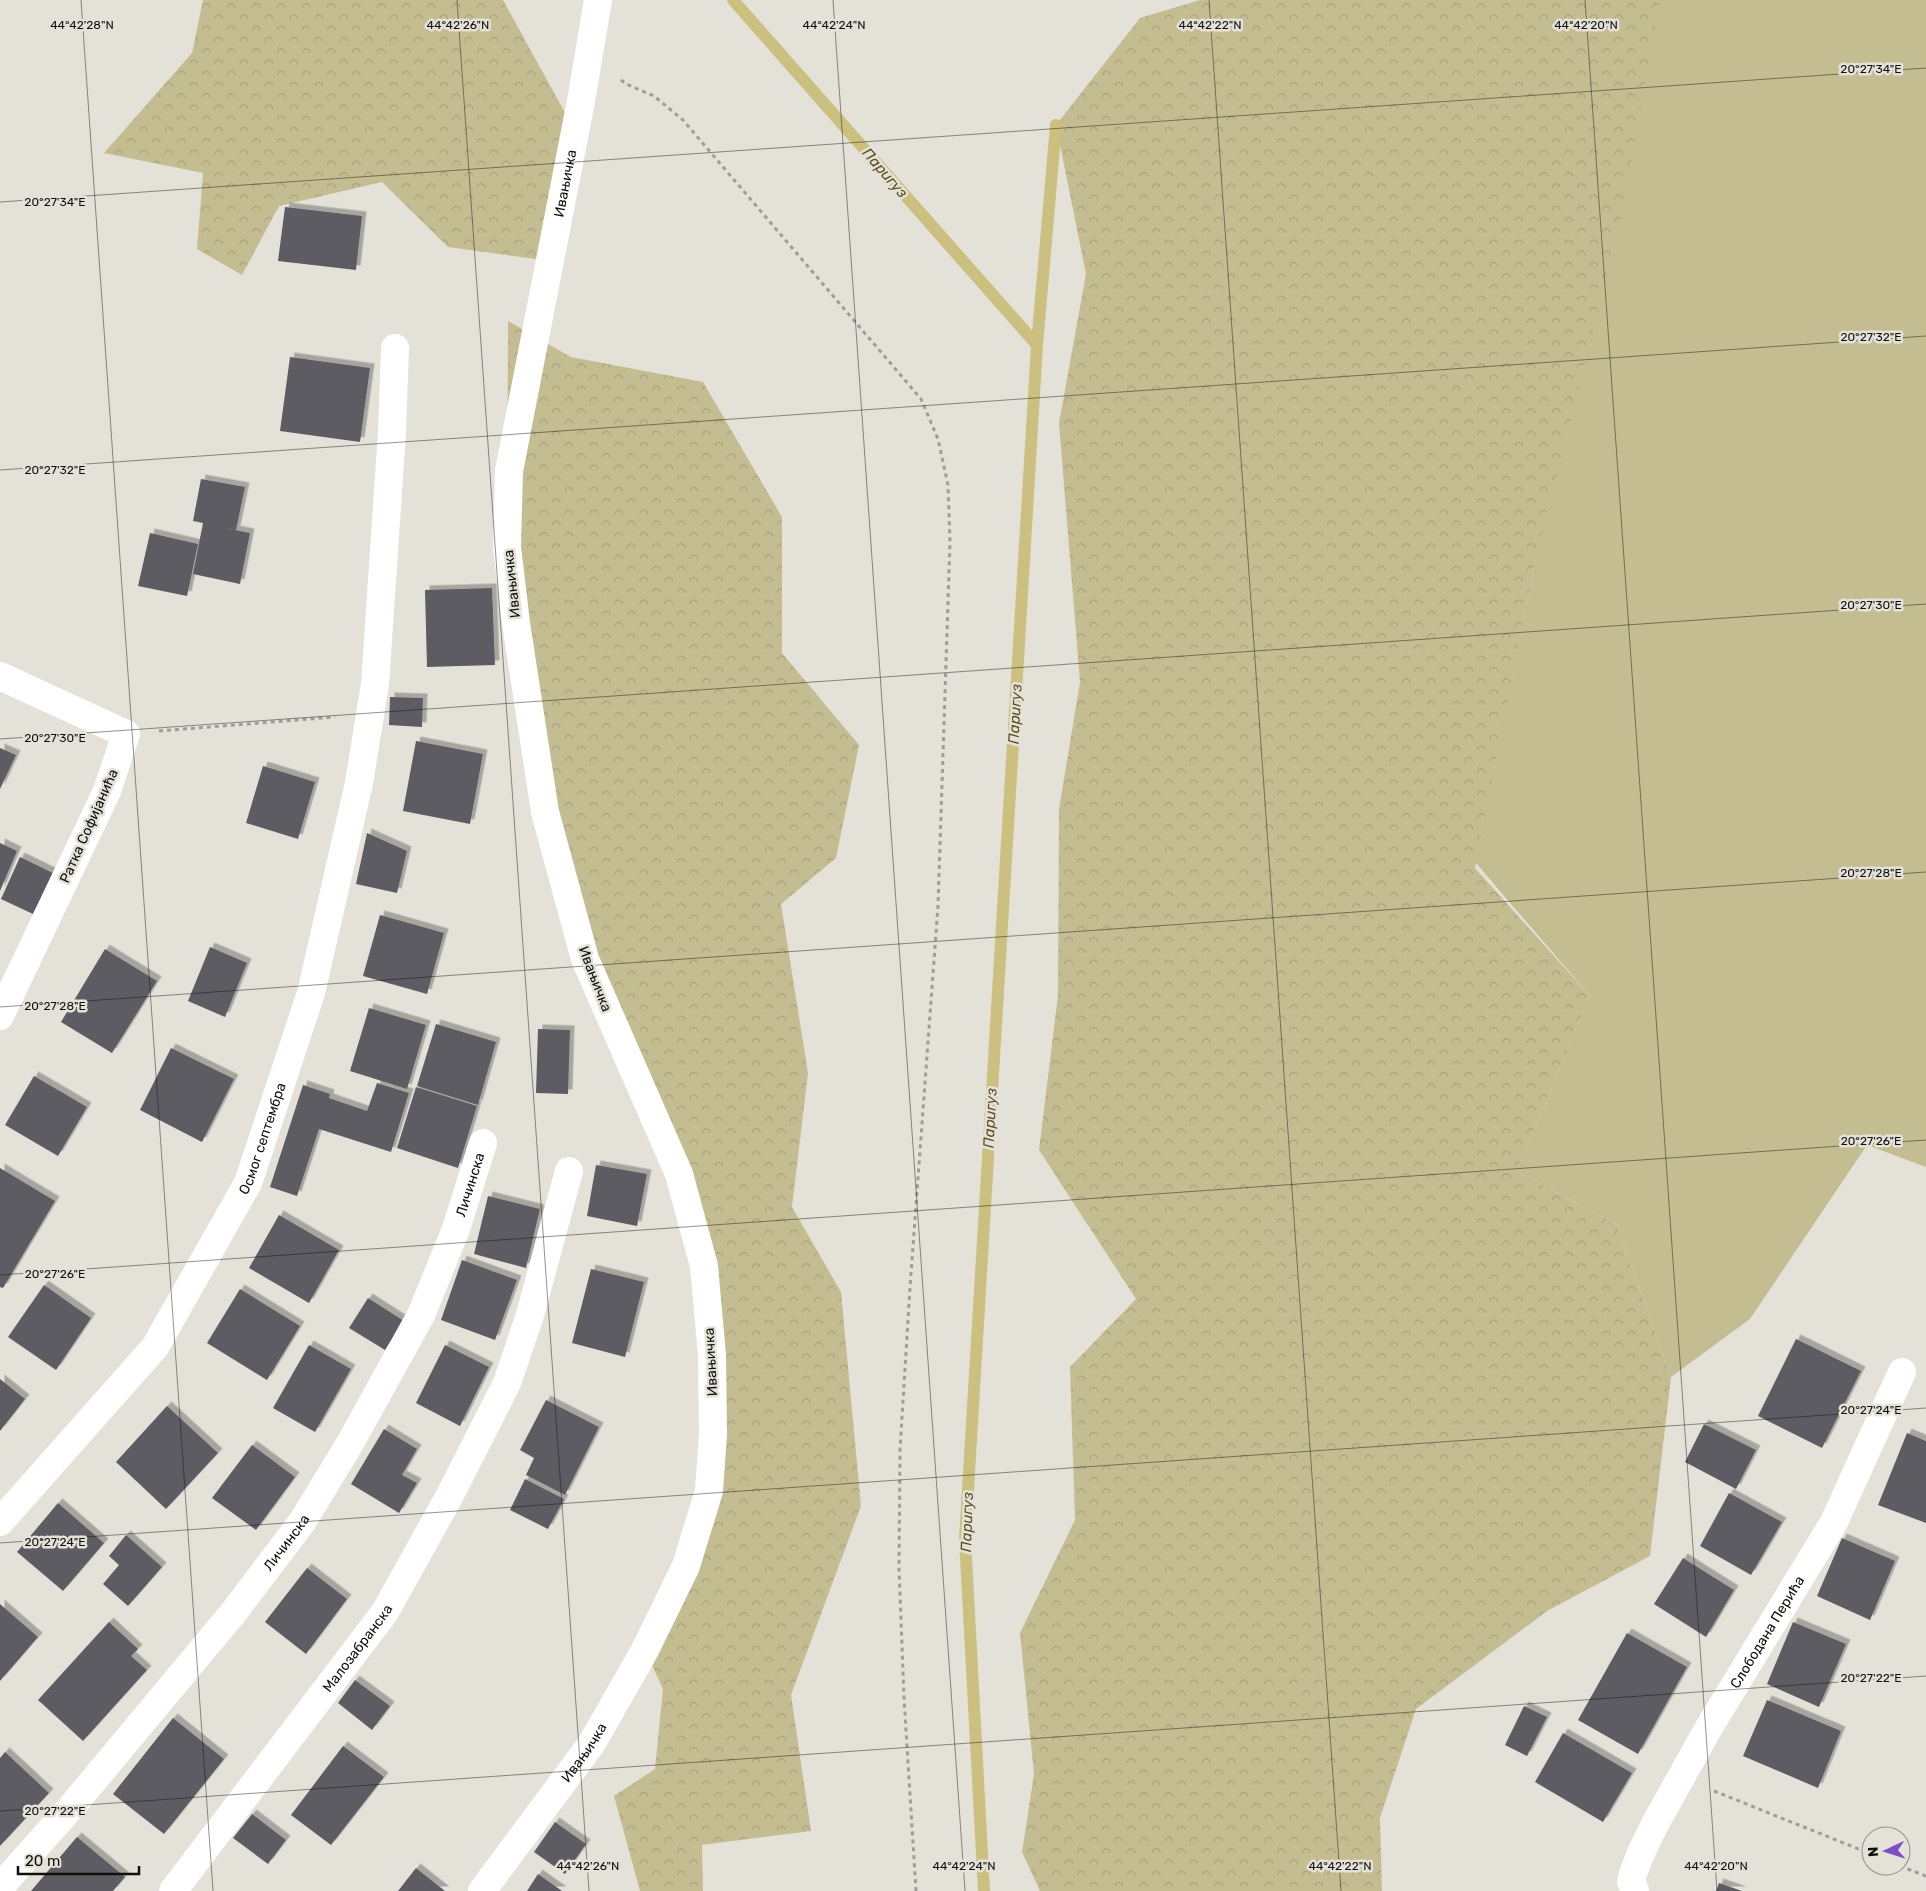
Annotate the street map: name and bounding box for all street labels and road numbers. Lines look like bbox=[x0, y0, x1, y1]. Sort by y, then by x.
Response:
street label: Ивањичка bbox=[550, 148, 580, 219]
street label: Ивањичка bbox=[500, 549, 524, 619]
street label: Ратка Софијанића bbox=[56, 766, 122, 886]
street label: Ивањичка bbox=[575, 944, 615, 1014]
street label: Осмог септембра bbox=[235, 1080, 289, 1197]
street label: Личинска bbox=[452, 1151, 488, 1219]
street label: Ивањичка bbox=[701, 1327, 721, 1397]
street label: Личинска bbox=[260, 1511, 313, 1574]
street label: Слободана Перића bbox=[1726, 1573, 1808, 1691]
street label: Малозабранска bbox=[319, 1601, 396, 1695]
street label: Ивањичка bbox=[557, 1720, 610, 1786]

